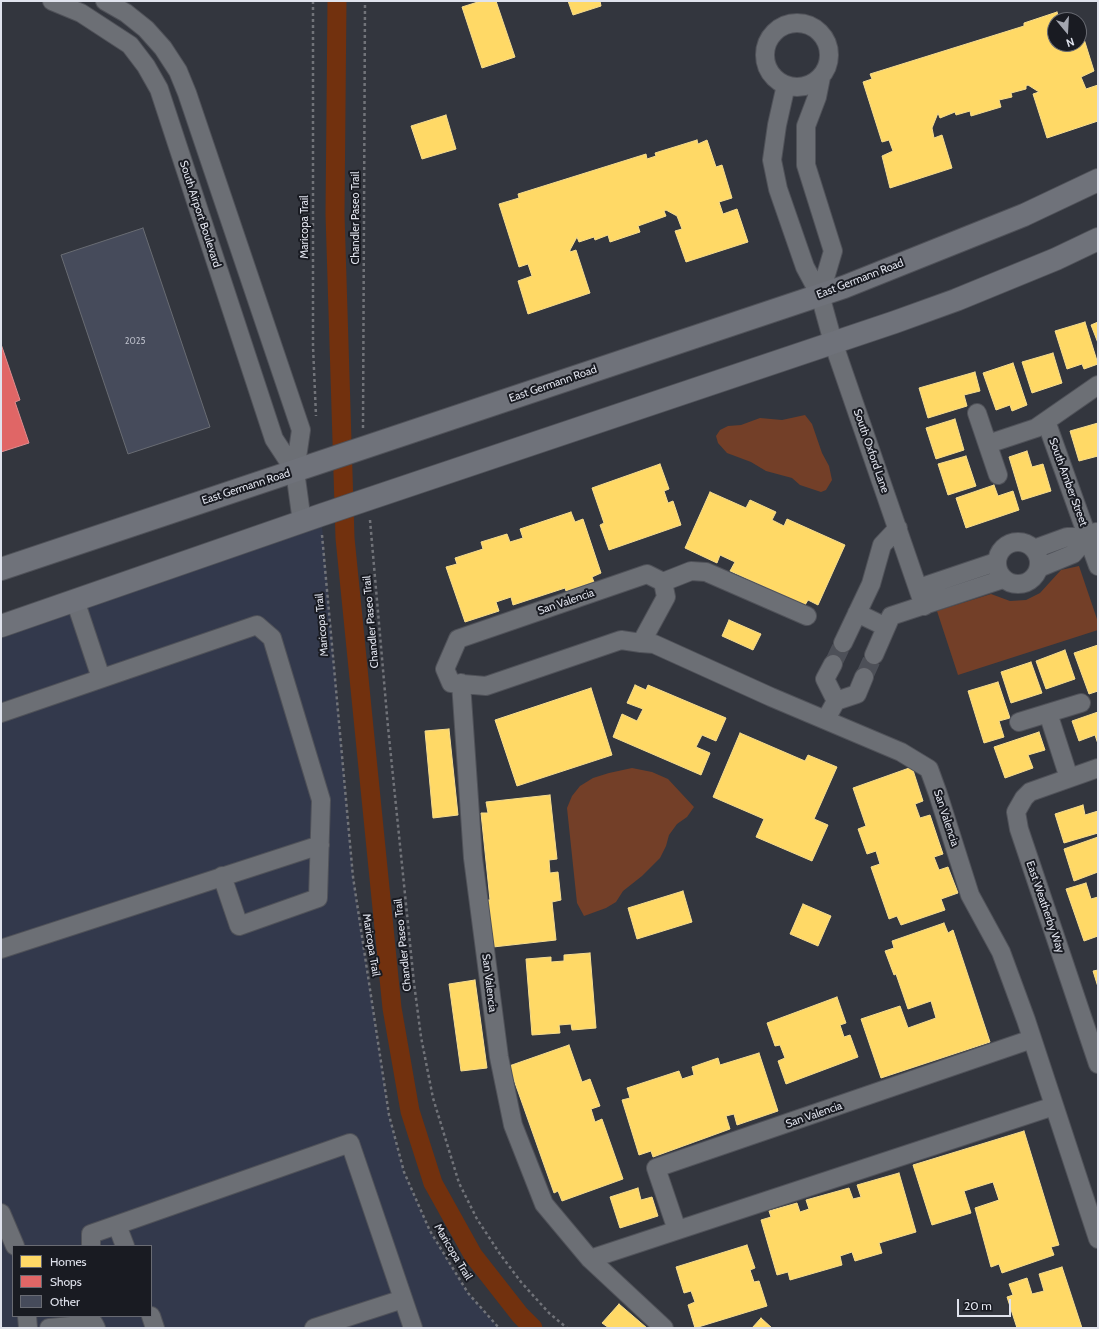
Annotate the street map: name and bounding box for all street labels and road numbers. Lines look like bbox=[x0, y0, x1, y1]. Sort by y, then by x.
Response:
street label: South Airport Boulevard bbox=[177, 159, 223, 269]
street label: Chandler Paseo Trail bbox=[349, 171, 363, 265]
street label: Maricopa Trail bbox=[298, 195, 312, 259]
street label: East Germann Road bbox=[815, 256, 905, 302]
street label: East Germann Road bbox=[507, 363, 599, 405]
street label: South Oxford Lane bbox=[850, 407, 892, 495]
street label: South Amber Street bbox=[1046, 436, 1090, 528]
street label: East Germann Road bbox=[200, 466, 292, 508]
street label: Chandler Paseo Trail bbox=[360, 575, 382, 669]
street label: San Valencia bbox=[536, 586, 596, 618]
street label: Maricopa Trail bbox=[313, 593, 331, 657]
street label: San Valencia bbox=[931, 788, 961, 848]
street label: East Weatherby Way bbox=[1023, 859, 1067, 955]
street label: Chandler Paseo Trail bbox=[392, 898, 414, 992]
street label: Maricopa Trail bbox=[360, 913, 382, 977]
street label: San Valencia bbox=[479, 953, 499, 1013]
street label: San Valencia bbox=[784, 1099, 844, 1131]
street label: Maricopa Trail bbox=[431, 1221, 475, 1283]

